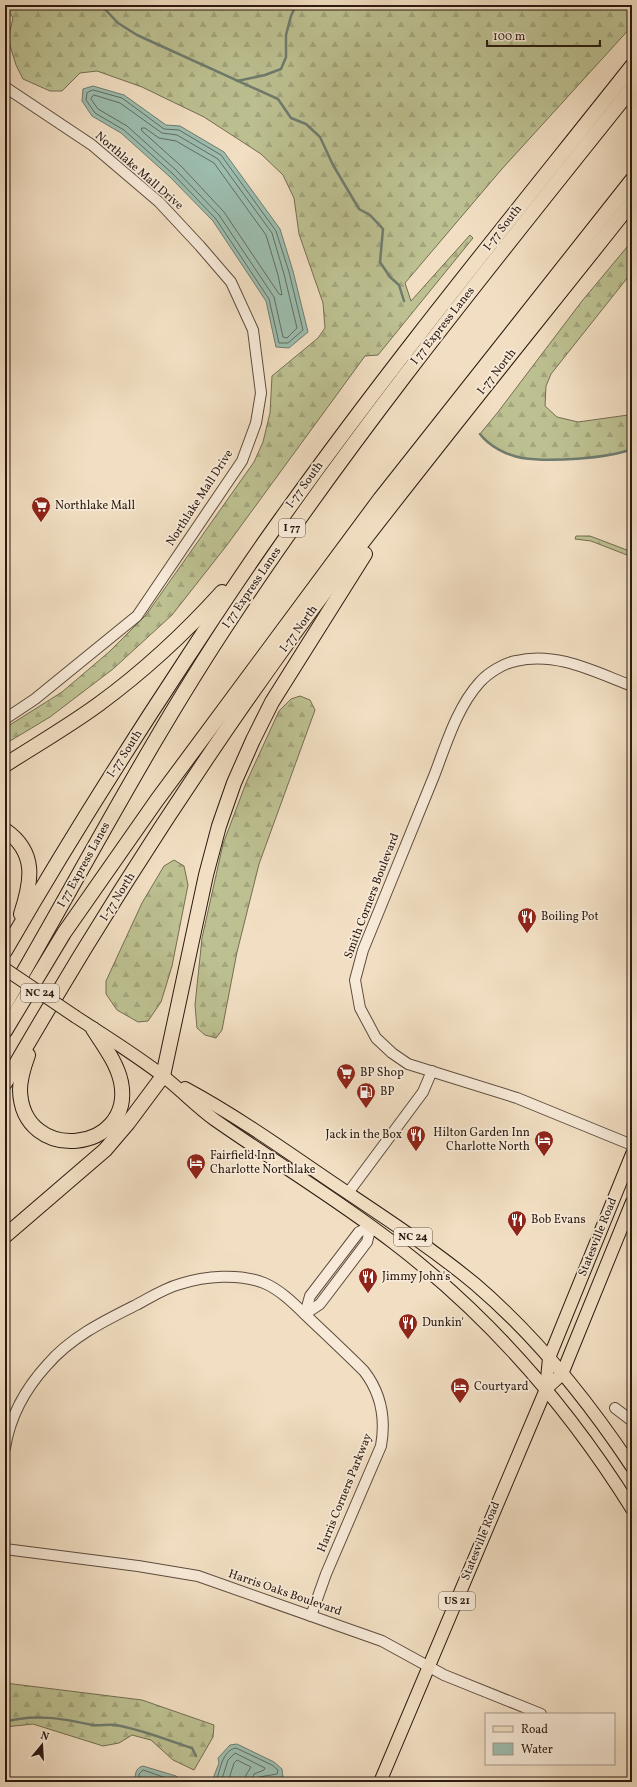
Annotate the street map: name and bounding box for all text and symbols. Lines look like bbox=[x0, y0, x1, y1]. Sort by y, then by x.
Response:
scale bar bbox=[487, 22, 600, 48]
text: 100 m bbox=[493, 29, 526, 45]
street label: Northlake Mall Drive bbox=[92, 128, 187, 214]
street label: I-77 South bbox=[480, 202, 526, 254]
street label: I 77 Express Lanes bbox=[407, 284, 479, 368]
street label: I-77 North bbox=[474, 346, 520, 398]
street label: Northlake Mall Drive bbox=[163, 447, 237, 549]
street label: I-77 South bbox=[283, 458, 327, 512]
supermarket icon: Northlake Mall bbox=[30, 495, 52, 523]
place label: Northlake Mall bbox=[55, 498, 135, 514]
road number: I 77 bbox=[279, 519, 305, 537]
street label: I 77 Express Lanes bbox=[219, 544, 285, 632]
street label: I-77 North bbox=[276, 602, 322, 656]
street label: I-77 South bbox=[104, 727, 146, 781]
street label: I 77 Express Lanes bbox=[54, 820, 114, 910]
street label: Smith Corners Boulevard bbox=[341, 831, 403, 961]
street label: I-77 North bbox=[97, 870, 139, 924]
restaurant icon: Boiling Pot bbox=[516, 906, 538, 934]
place label: Boiling Pot bbox=[541, 909, 599, 925]
road number: NC 24 bbox=[21, 984, 59, 1002]
supermarket icon: BP Shop bbox=[335, 1062, 357, 1090]
place label: BP Shop bbox=[360, 1065, 404, 1081]
fuel station icon: BP bbox=[355, 1081, 377, 1109]
place label: BP bbox=[380, 1084, 394, 1100]
restaurant icon: Jack in the Box bbox=[405, 1124, 427, 1152]
place label: Hilton Garden Inn Charlotte North bbox=[433, 1125, 530, 1155]
place label: Jack in the Box bbox=[326, 1127, 402, 1143]
hotel icon: Hilton Garden Inn Charlotte North bbox=[533, 1129, 555, 1157]
place label: Fairfield Inn Charlotte Northlake bbox=[210, 1148, 316, 1178]
hotel icon: Fairfield Inn Charlotte Northlake bbox=[185, 1152, 207, 1180]
street label: Statesville Road bbox=[575, 1195, 621, 1279]
restaurant icon: Bob Evans bbox=[506, 1209, 528, 1237]
place label: Bob Evans bbox=[531, 1212, 586, 1228]
road number: NC 24 bbox=[394, 1228, 432, 1246]
restaurant icon: Jimmy John's bbox=[357, 1266, 379, 1294]
place label: Jimmy John's bbox=[382, 1269, 450, 1285]
restaurant icon: Dunkin' bbox=[397, 1312, 419, 1340]
place label: Dunkin' bbox=[422, 1315, 464, 1331]
hotel icon: Courtyard bbox=[449, 1376, 471, 1404]
place label: Courtyard bbox=[474, 1379, 529, 1395]
street label: Harris Corners Parkway bbox=[314, 1431, 376, 1555]
street label: Statesville Road bbox=[458, 1499, 504, 1583]
street label: Harris Oaks Boulevard bbox=[226, 1566, 344, 1620]
road number: US 21 bbox=[439, 1592, 475, 1610]
legend bbox=[485, 1713, 615, 1765]
text: Road bbox=[521, 1722, 548, 1738]
north arrow bbox=[22, 1725, 62, 1765]
text: N bbox=[39, 1729, 51, 1745]
text: Water bbox=[521, 1742, 553, 1758]

